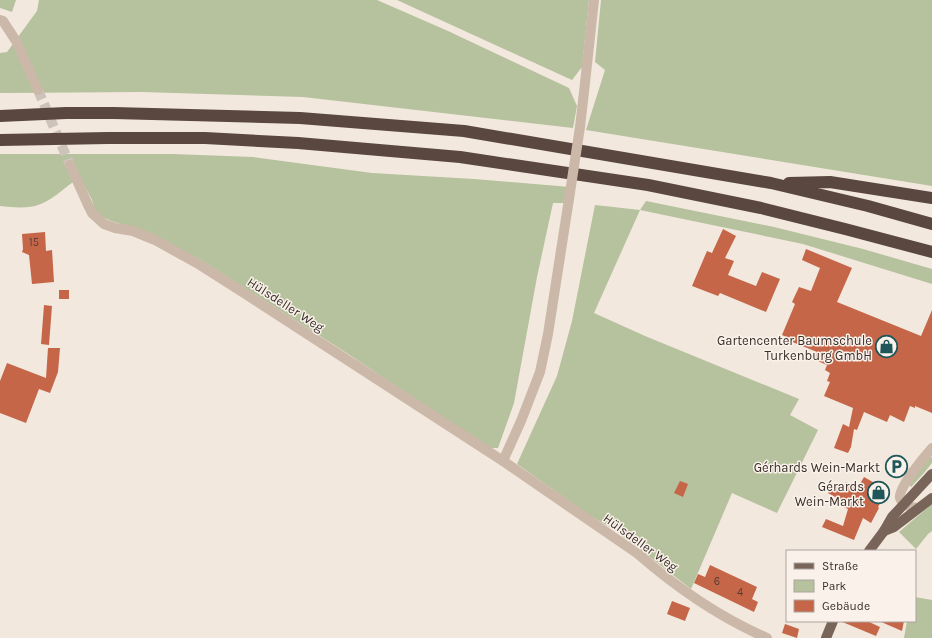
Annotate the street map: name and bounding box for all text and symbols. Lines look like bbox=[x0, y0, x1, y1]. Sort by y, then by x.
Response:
house number: 15 bbox=[29, 236, 39, 249]
street label: Hülsdeller Weg bbox=[245, 274, 327, 335]
place label: Gartencenter Baumschule Turkenburg GmbH bbox=[717, 333, 872, 363]
shop icon: Gartencenter Baumschule Turkenburg GmbH bbox=[874, 334, 900, 360]
parking icon: Gérhards Wein-Markt bbox=[883, 454, 909, 480]
place label: Gérhards Wein-Markt bbox=[754, 460, 880, 475]
place label: Gérards Wein-Markt bbox=[795, 479, 864, 509]
shop icon: Gérards Wein-Markt bbox=[866, 480, 892, 506]
street label: Hülsdeller Weg bbox=[601, 510, 681, 575]
legend bbox=[786, 550, 916, 622]
text: Straße bbox=[822, 559, 858, 573]
house number: 6 bbox=[714, 575, 720, 588]
text: Park bbox=[822, 579, 847, 593]
house number: 4 bbox=[737, 586, 743, 599]
text: Gebäude bbox=[822, 599, 870, 613]

